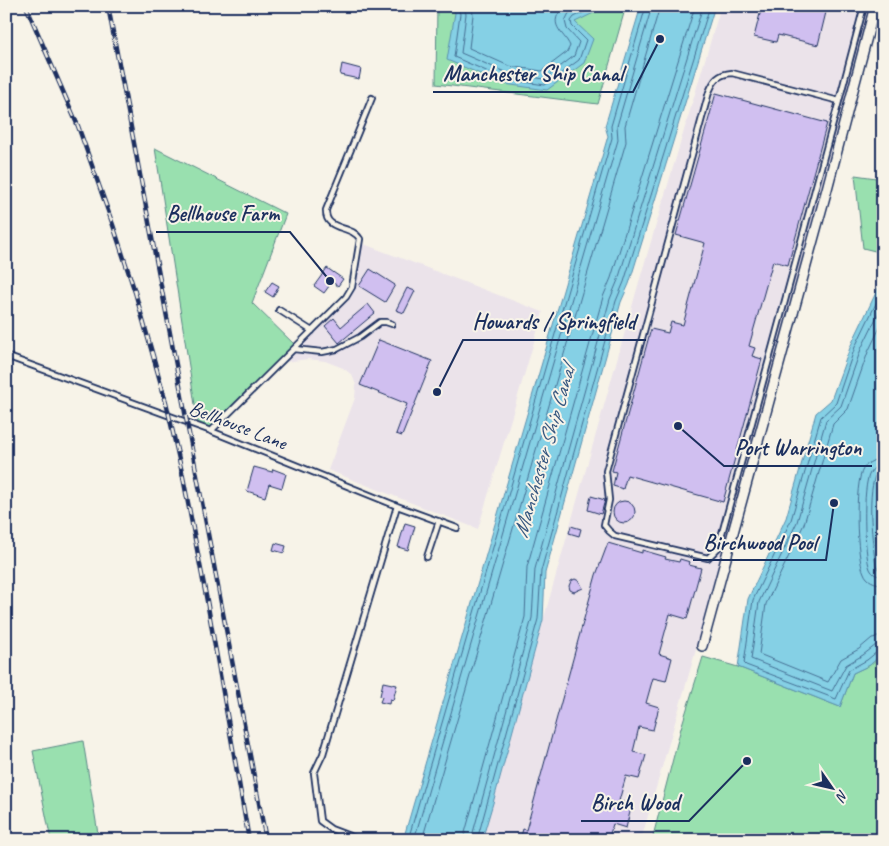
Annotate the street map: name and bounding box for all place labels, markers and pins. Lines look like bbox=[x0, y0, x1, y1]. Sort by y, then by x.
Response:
callout: Manchester Ship Canal bbox=[433, 55, 633, 92]
callout: Bellhouse Farm bbox=[156, 195, 290, 232]
callout: Howards / Springfield bbox=[463, 303, 646, 340]
callout: Port Warrington bbox=[724, 429, 872, 466]
callout: Birchwood Pool bbox=[693, 523, 826, 560]
callout: Birch Wood bbox=[581, 784, 689, 821]

